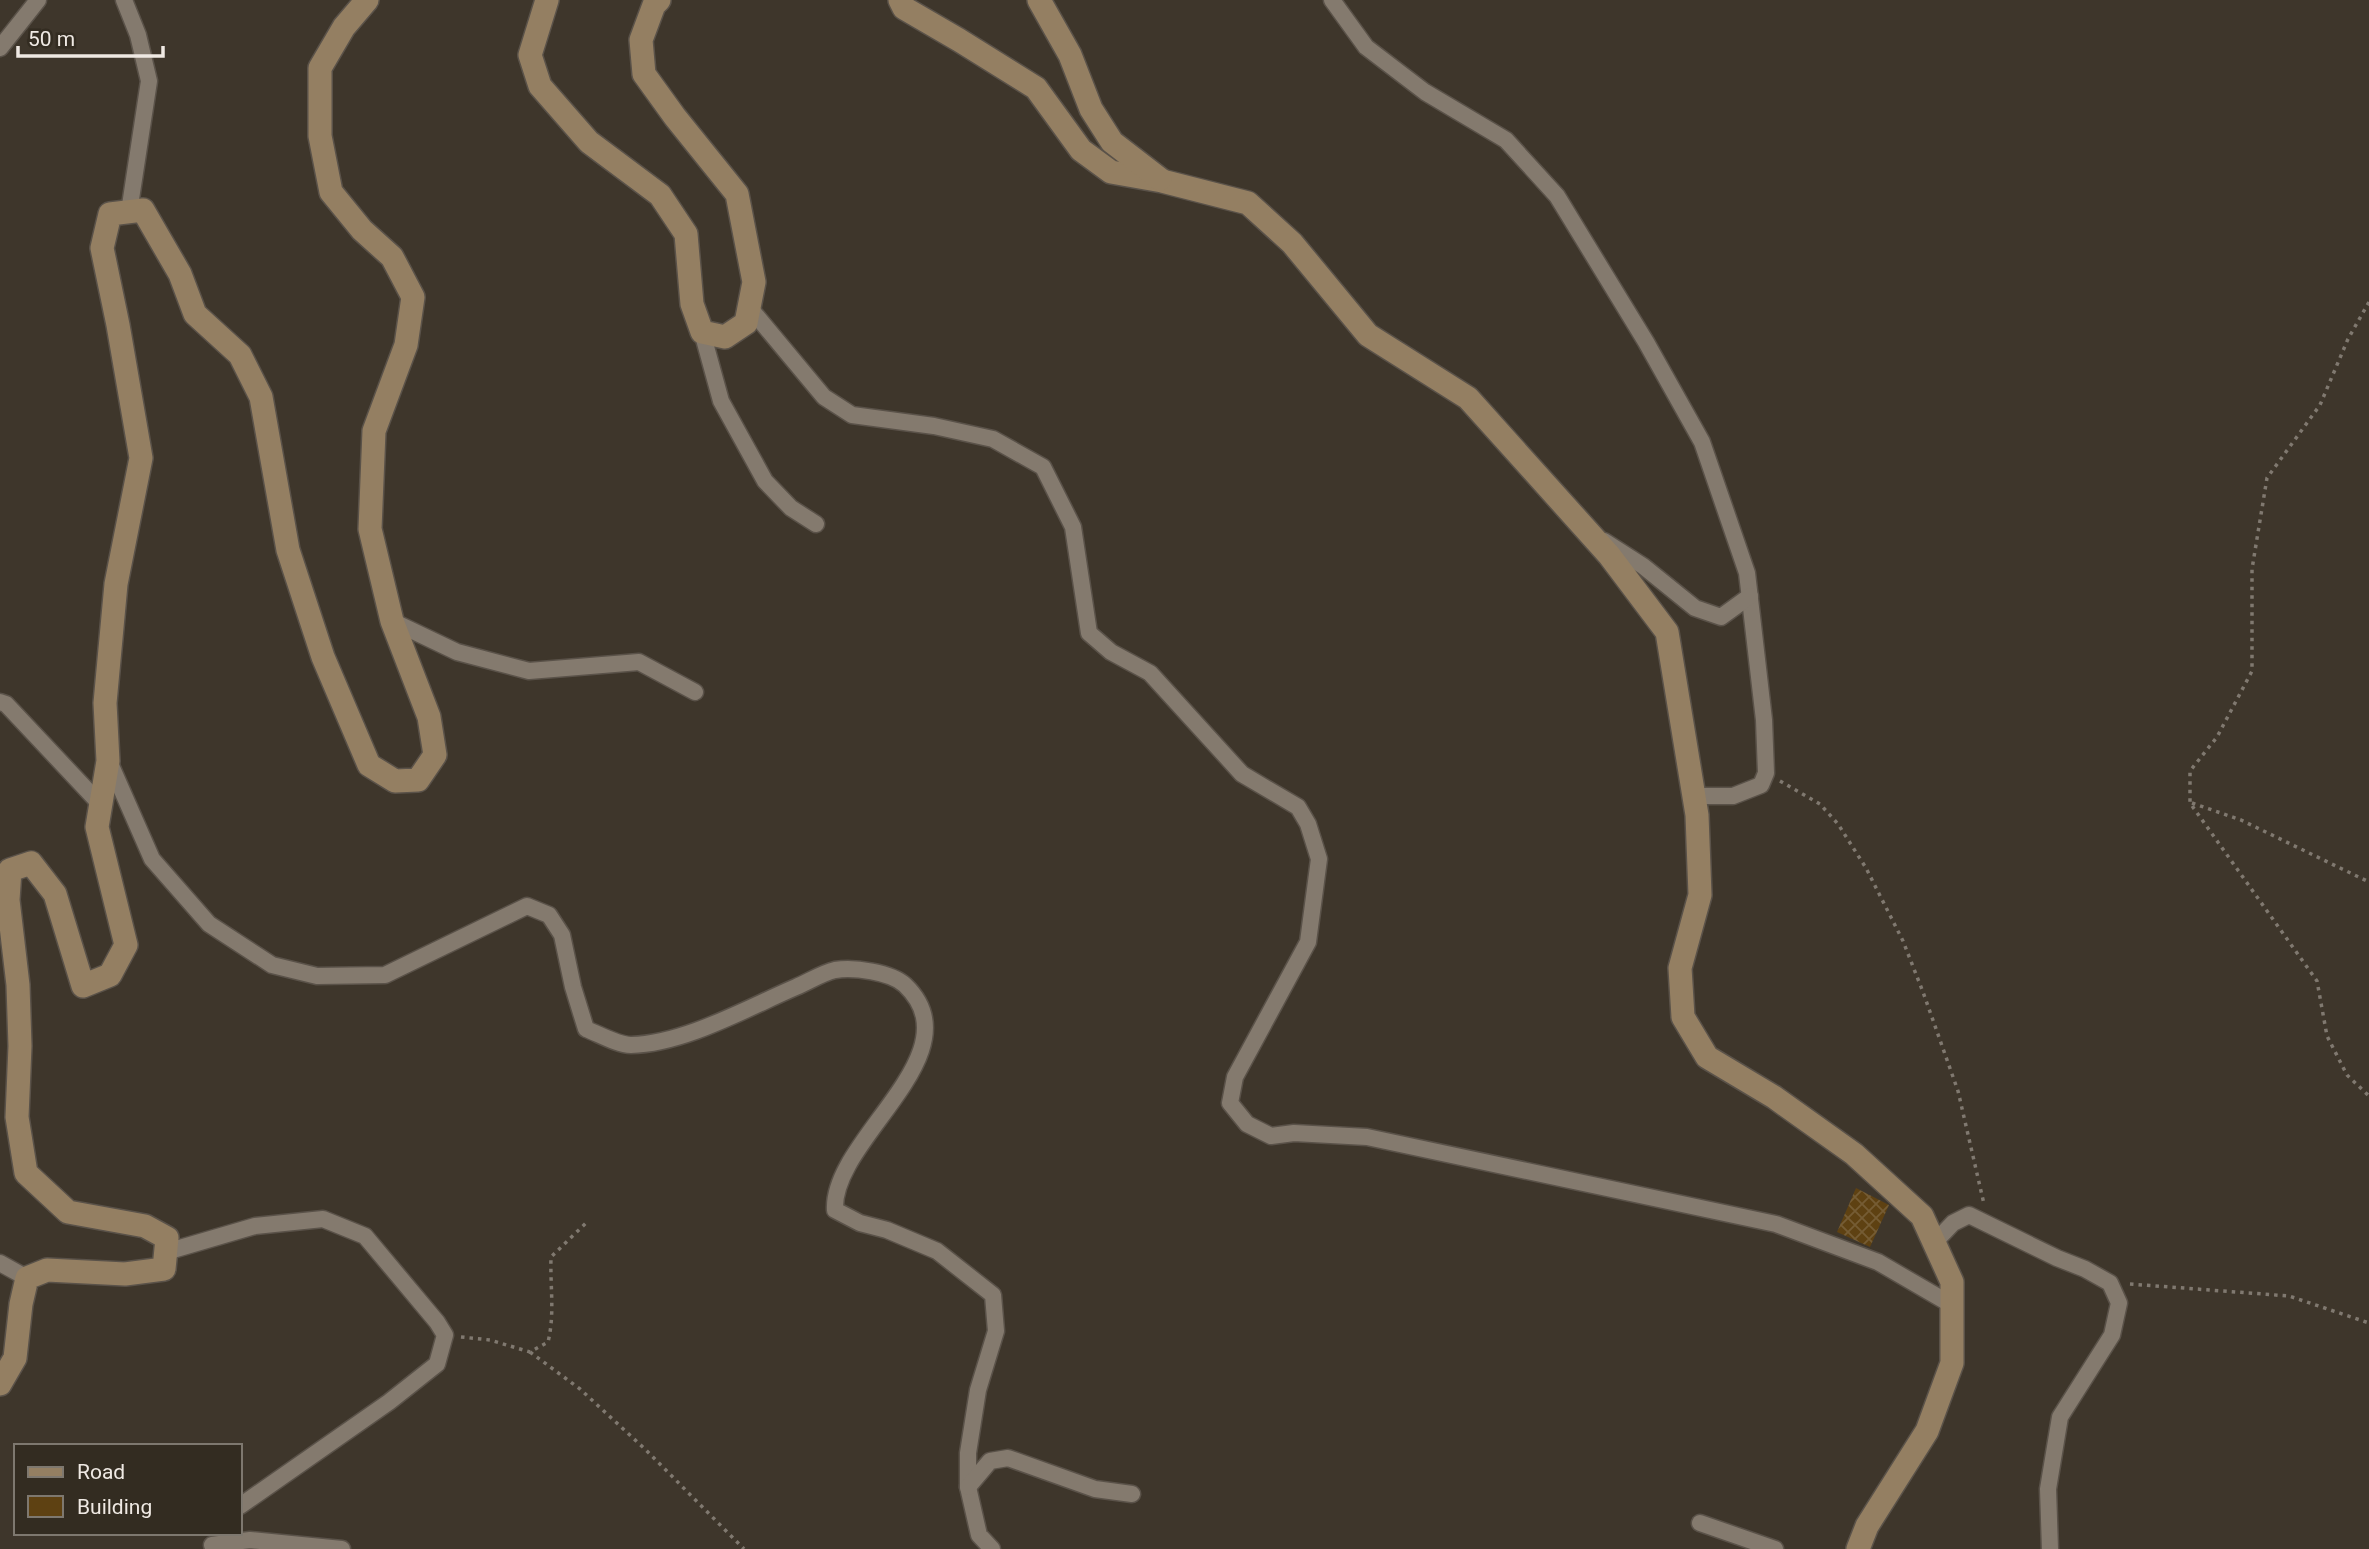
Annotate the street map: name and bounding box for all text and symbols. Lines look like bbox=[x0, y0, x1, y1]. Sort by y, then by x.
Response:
scale bar bbox=[18, 14, 163, 58]
text: 50 m bbox=[28, 27, 75, 51]
legend bbox=[14, 1444, 242, 1535]
text: Road bbox=[77, 1460, 125, 1484]
text: Building bbox=[77, 1495, 152, 1519]

